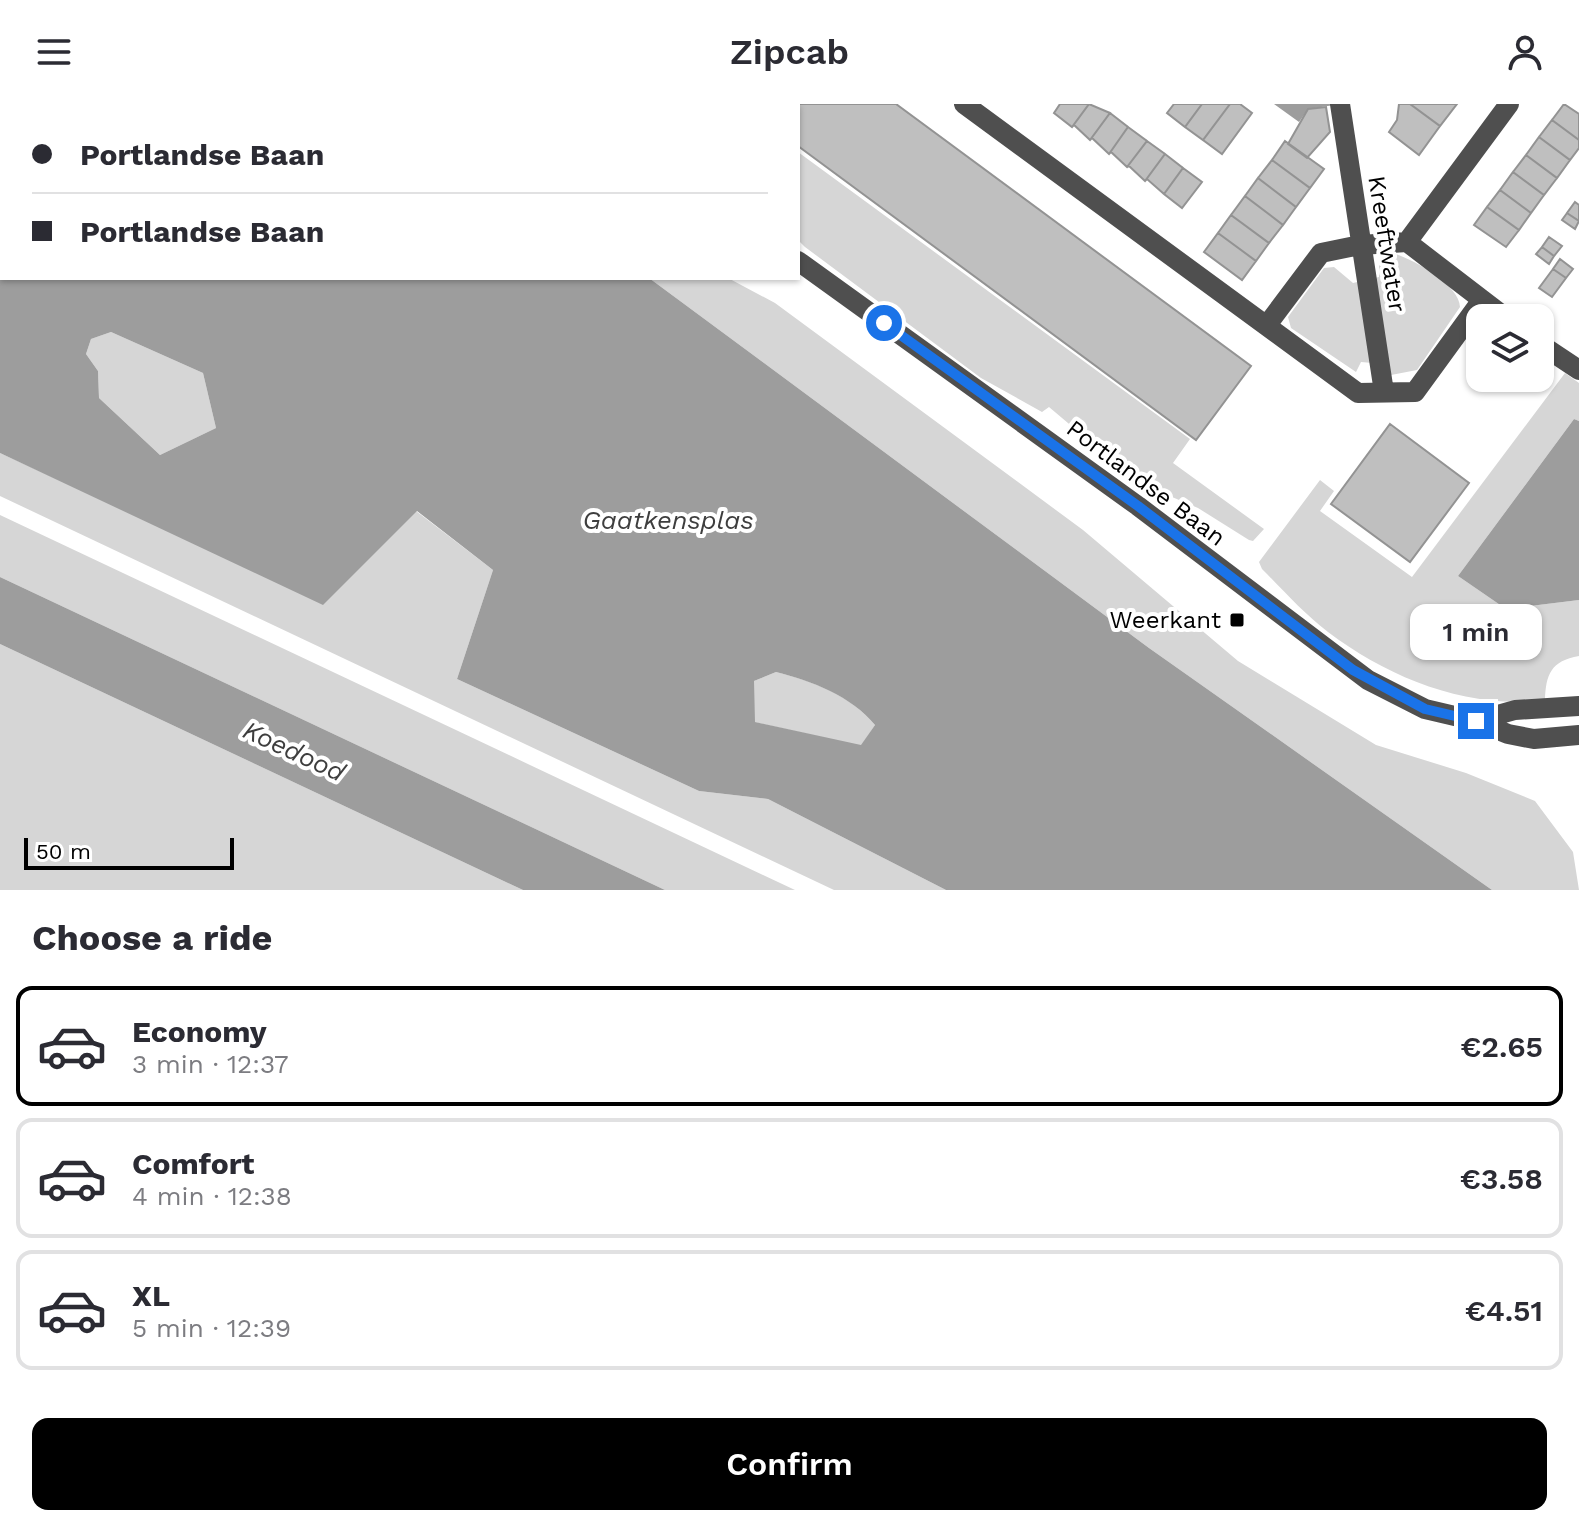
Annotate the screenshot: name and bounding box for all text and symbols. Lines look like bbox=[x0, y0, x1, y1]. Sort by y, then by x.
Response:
icon: menu bbox=[32, 30, 76, 74]
icon: person bbox=[1503, 30, 1547, 74]
text: Zipcab bbox=[730, 31, 849, 73]
text: Portlandse Baan bbox=[80, 137, 324, 172]
street label: Kreeftwater bbox=[1362, 174, 1412, 314]
text: Portlandse Baan bbox=[80, 214, 324, 249]
map controls bbox=[1466, 304, 1554, 392]
button: layers bbox=[1466, 304, 1554, 392]
route start bbox=[866, 305, 902, 341]
street label: Portlandse Baan bbox=[1061, 414, 1231, 552]
water label: Gaatkensplas bbox=[582, 505, 754, 535]
callout: 1 min bbox=[1410, 605, 1542, 661]
place label: Weerkant bbox=[1110, 606, 1221, 634]
marker: Weerkant bbox=[1228, 611, 1246, 629]
text: 1 min bbox=[1443, 617, 1509, 647]
route end bbox=[1458, 703, 1494, 739]
water label: Koedood bbox=[238, 714, 350, 788]
scale bar bbox=[24, 834, 234, 870]
text: 50 m bbox=[36, 839, 91, 864]
text: Choose a ride bbox=[32, 917, 272, 959]
icon: car bbox=[36, 1010, 108, 1082]
text: Economy bbox=[132, 1014, 267, 1049]
text: €2.65 bbox=[1460, 1029, 1543, 1064]
text: 3 min · 12:37 bbox=[132, 1049, 289, 1079]
icon: car bbox=[36, 1142, 108, 1214]
text: Comfort bbox=[132, 1146, 254, 1181]
text: €3.58 bbox=[1460, 1161, 1543, 1196]
text: 4 min · 12:38 bbox=[132, 1181, 292, 1211]
icon: car bbox=[36, 1274, 108, 1346]
text: XL bbox=[132, 1278, 170, 1313]
text: €4.51 bbox=[1465, 1293, 1543, 1328]
text: 5 min · 12:39 bbox=[132, 1313, 291, 1343]
button: Confirm bbox=[32, 1418, 1547, 1510]

